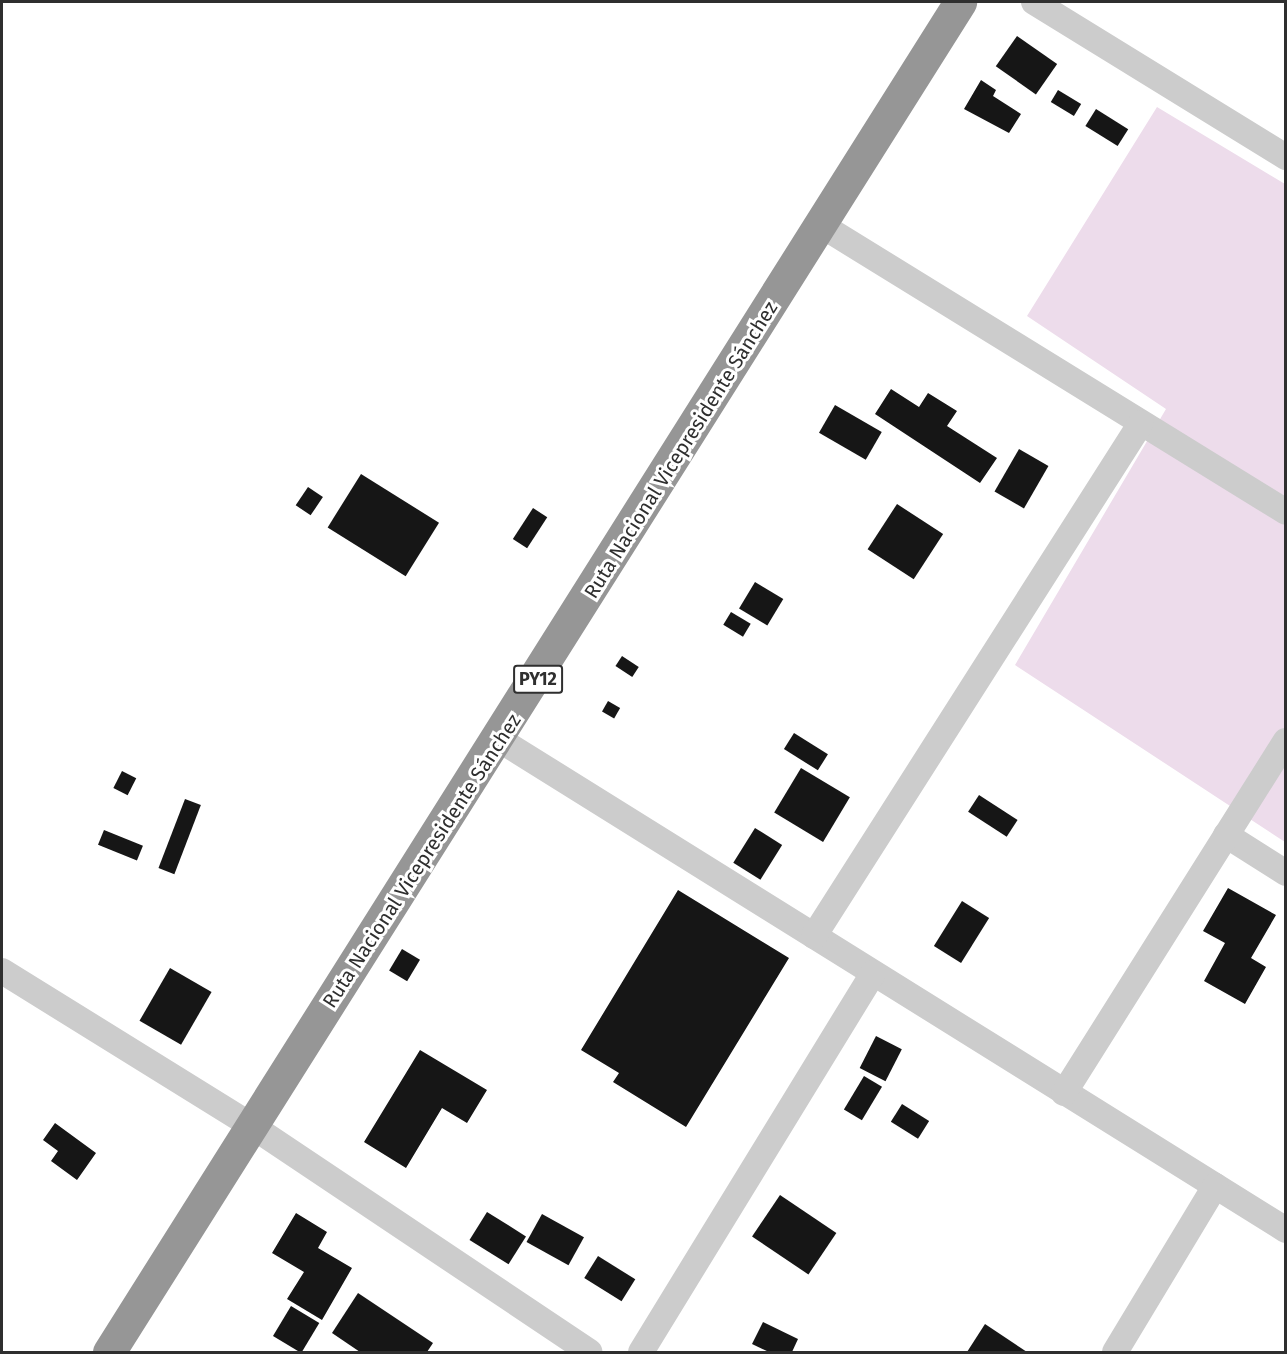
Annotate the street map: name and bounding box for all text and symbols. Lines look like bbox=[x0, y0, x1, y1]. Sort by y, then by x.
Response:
street label: Ruta Nacional Vicepresidente Sánchez bbox=[579, 297, 783, 603]
road number: PY12 bbox=[512, 664, 564, 694]
street label: Ruta Nacional Vicepresidente Sánchez bbox=[318, 710, 526, 1012]

